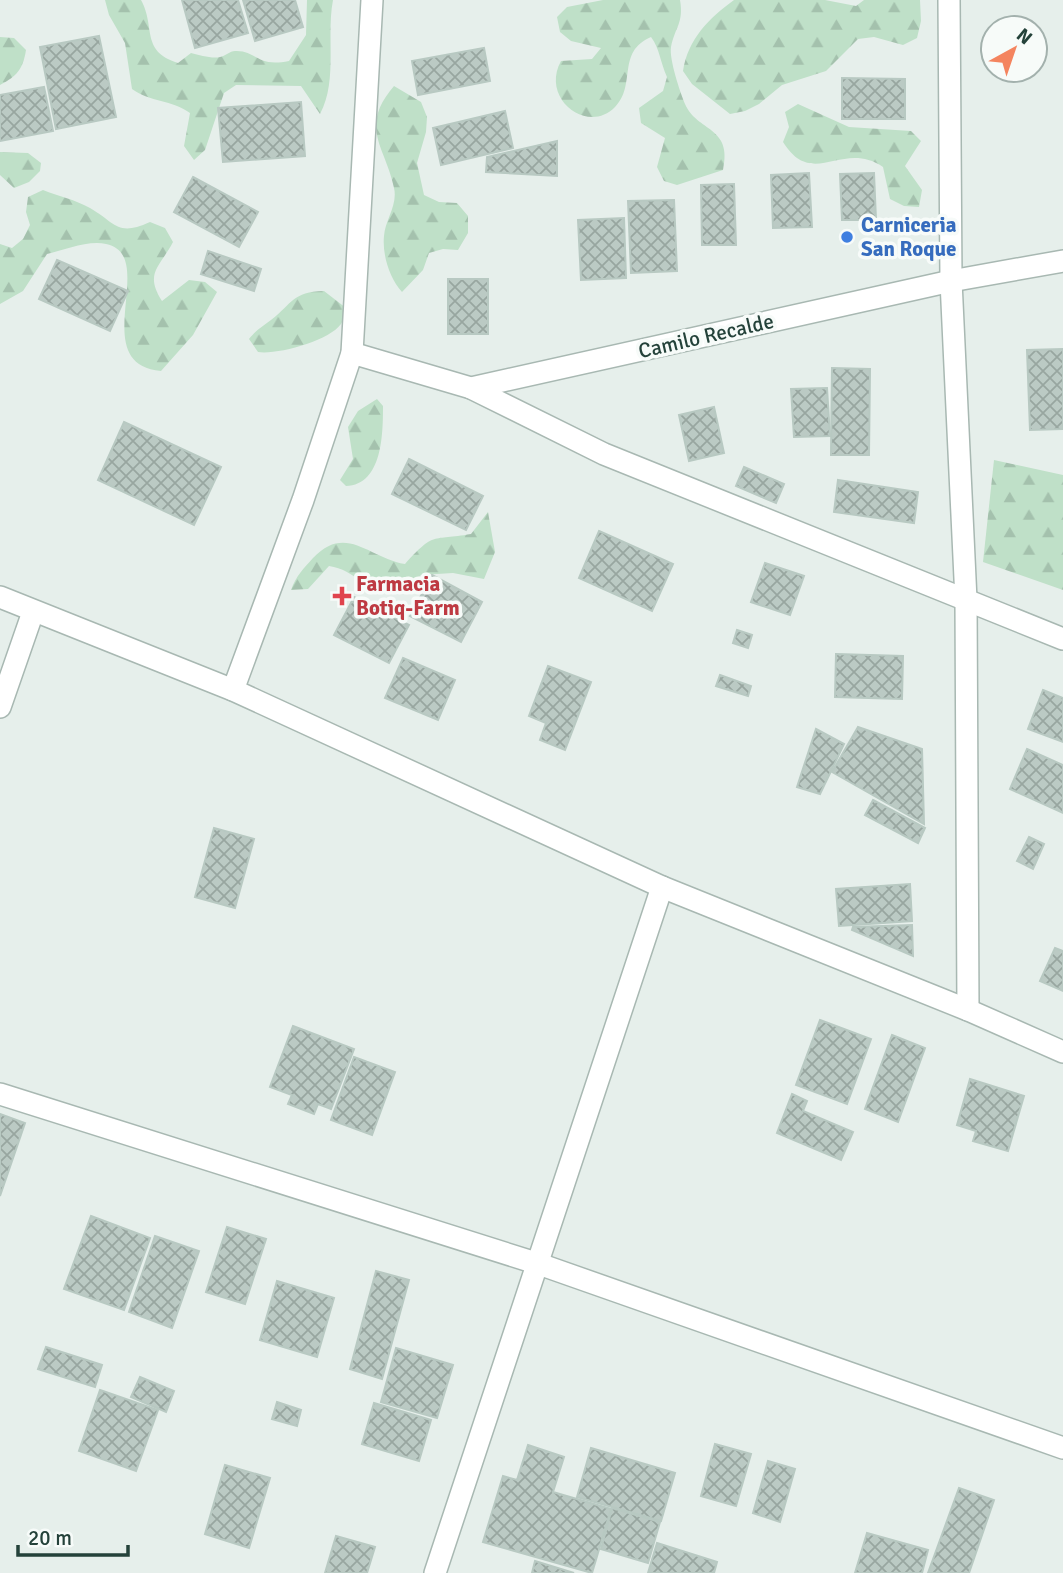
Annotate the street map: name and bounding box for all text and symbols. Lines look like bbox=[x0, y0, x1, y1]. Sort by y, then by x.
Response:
north arrow bbox=[979, 14, 1049, 84]
text: N bbox=[1012, 23, 1037, 50]
place label: Carniceria San Roque bbox=[861, 212, 957, 262]
marker: Carniceria San Roque bbox=[839, 229, 855, 245]
street label: Camilo Recalde bbox=[636, 308, 776, 364]
place label: Farmacia Botiq-Farm bbox=[356, 571, 460, 621]
marker: Farmacia Botiq-Farm bbox=[334, 588, 350, 604]
scale bar bbox=[18, 1514, 128, 1558]
text: 20 m bbox=[28, 1525, 72, 1551]

